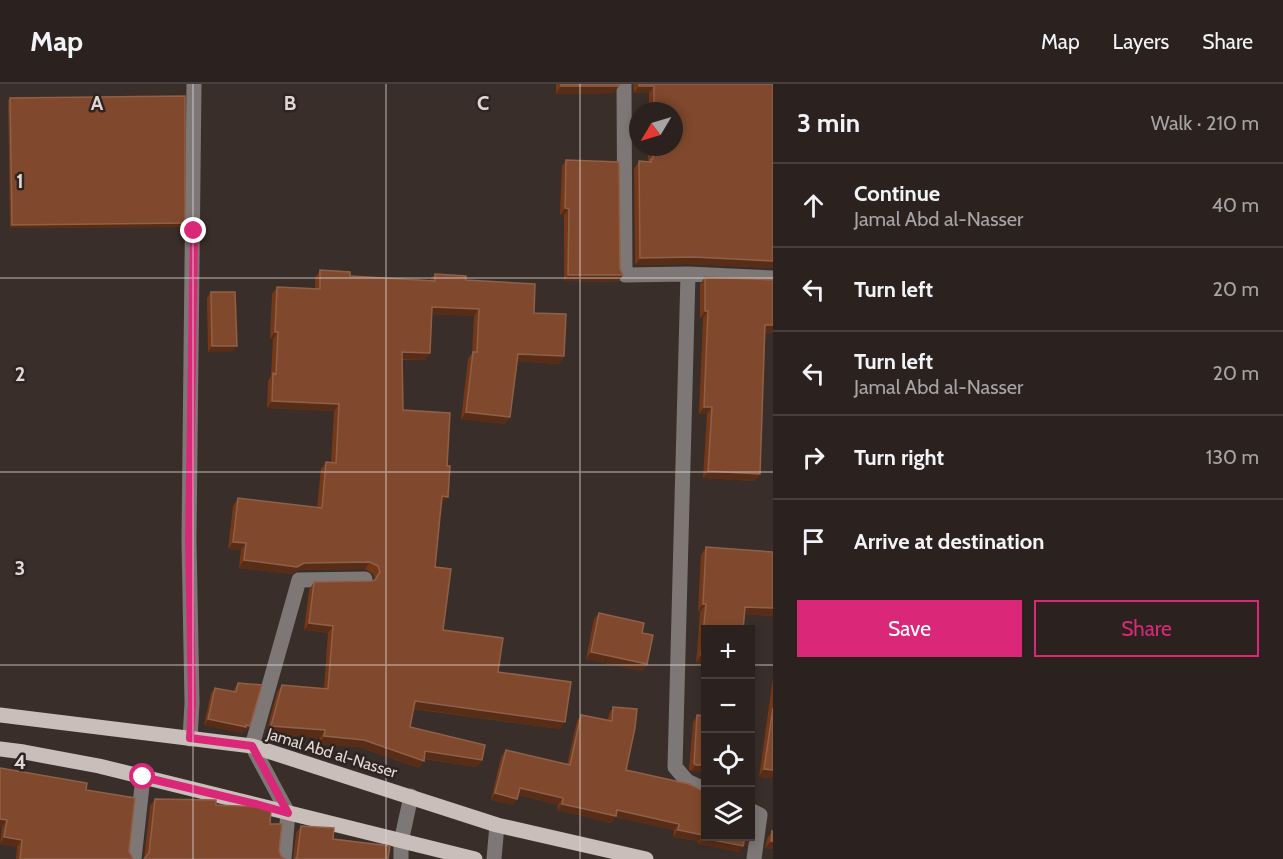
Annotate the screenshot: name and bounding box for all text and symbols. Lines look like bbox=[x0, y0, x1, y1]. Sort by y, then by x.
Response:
text: Map bbox=[30, 24, 83, 58]
text: Map bbox=[1041, 29, 1080, 54]
text: Layers bbox=[1113, 29, 1169, 54]
text: Share bbox=[1202, 29, 1253, 54]
text: A bbox=[91, 91, 104, 115]
text: B bbox=[284, 91, 296, 115]
text: C bbox=[477, 91, 489, 115]
north arrow bbox=[629, 102, 683, 156]
text: 3 min bbox=[797, 107, 860, 139]
text: Walk · 210 m bbox=[1151, 111, 1259, 135]
text: 1 bbox=[16, 169, 24, 193]
text: Continue bbox=[854, 180, 940, 207]
icon: ahead bbox=[797, 189, 830, 222]
text: 40 m bbox=[1211, 193, 1259, 217]
text: Jamal Abd al-Nasser bbox=[854, 207, 1023, 231]
route end bbox=[180, 217, 206, 243]
icon: left bbox=[797, 273, 830, 306]
text: Turn left bbox=[854, 276, 933, 303]
text: 20 m bbox=[1213, 277, 1259, 301]
text: Turn left bbox=[854, 348, 933, 375]
icon: left bbox=[797, 357, 830, 390]
text: 20 m bbox=[1213, 361, 1259, 385]
text: 2 bbox=[15, 362, 25, 386]
text: Jamal Abd al-Nasser bbox=[854, 375, 1023, 399]
icon: right bbox=[797, 441, 830, 474]
text: Turn right bbox=[854, 444, 944, 471]
text: 130 m bbox=[1206, 445, 1259, 469]
icon: arrive bbox=[797, 525, 830, 558]
text: Arrive at destination bbox=[854, 528, 1044, 555]
text: 3 bbox=[15, 556, 25, 580]
button: Save bbox=[797, 600, 1022, 657]
button: Share bbox=[1034, 600, 1259, 657]
map controls bbox=[701, 625, 755, 841]
button: + bbox=[701, 625, 755, 679]
button: − bbox=[701, 679, 755, 733]
street label: Jamal Abd al-Nasser bbox=[264, 724, 400, 782]
button: locate bbox=[701, 733, 755, 787]
text: 4 bbox=[14, 750, 26, 774]
route start bbox=[129, 763, 155, 789]
button: layers bbox=[701, 787, 755, 841]

